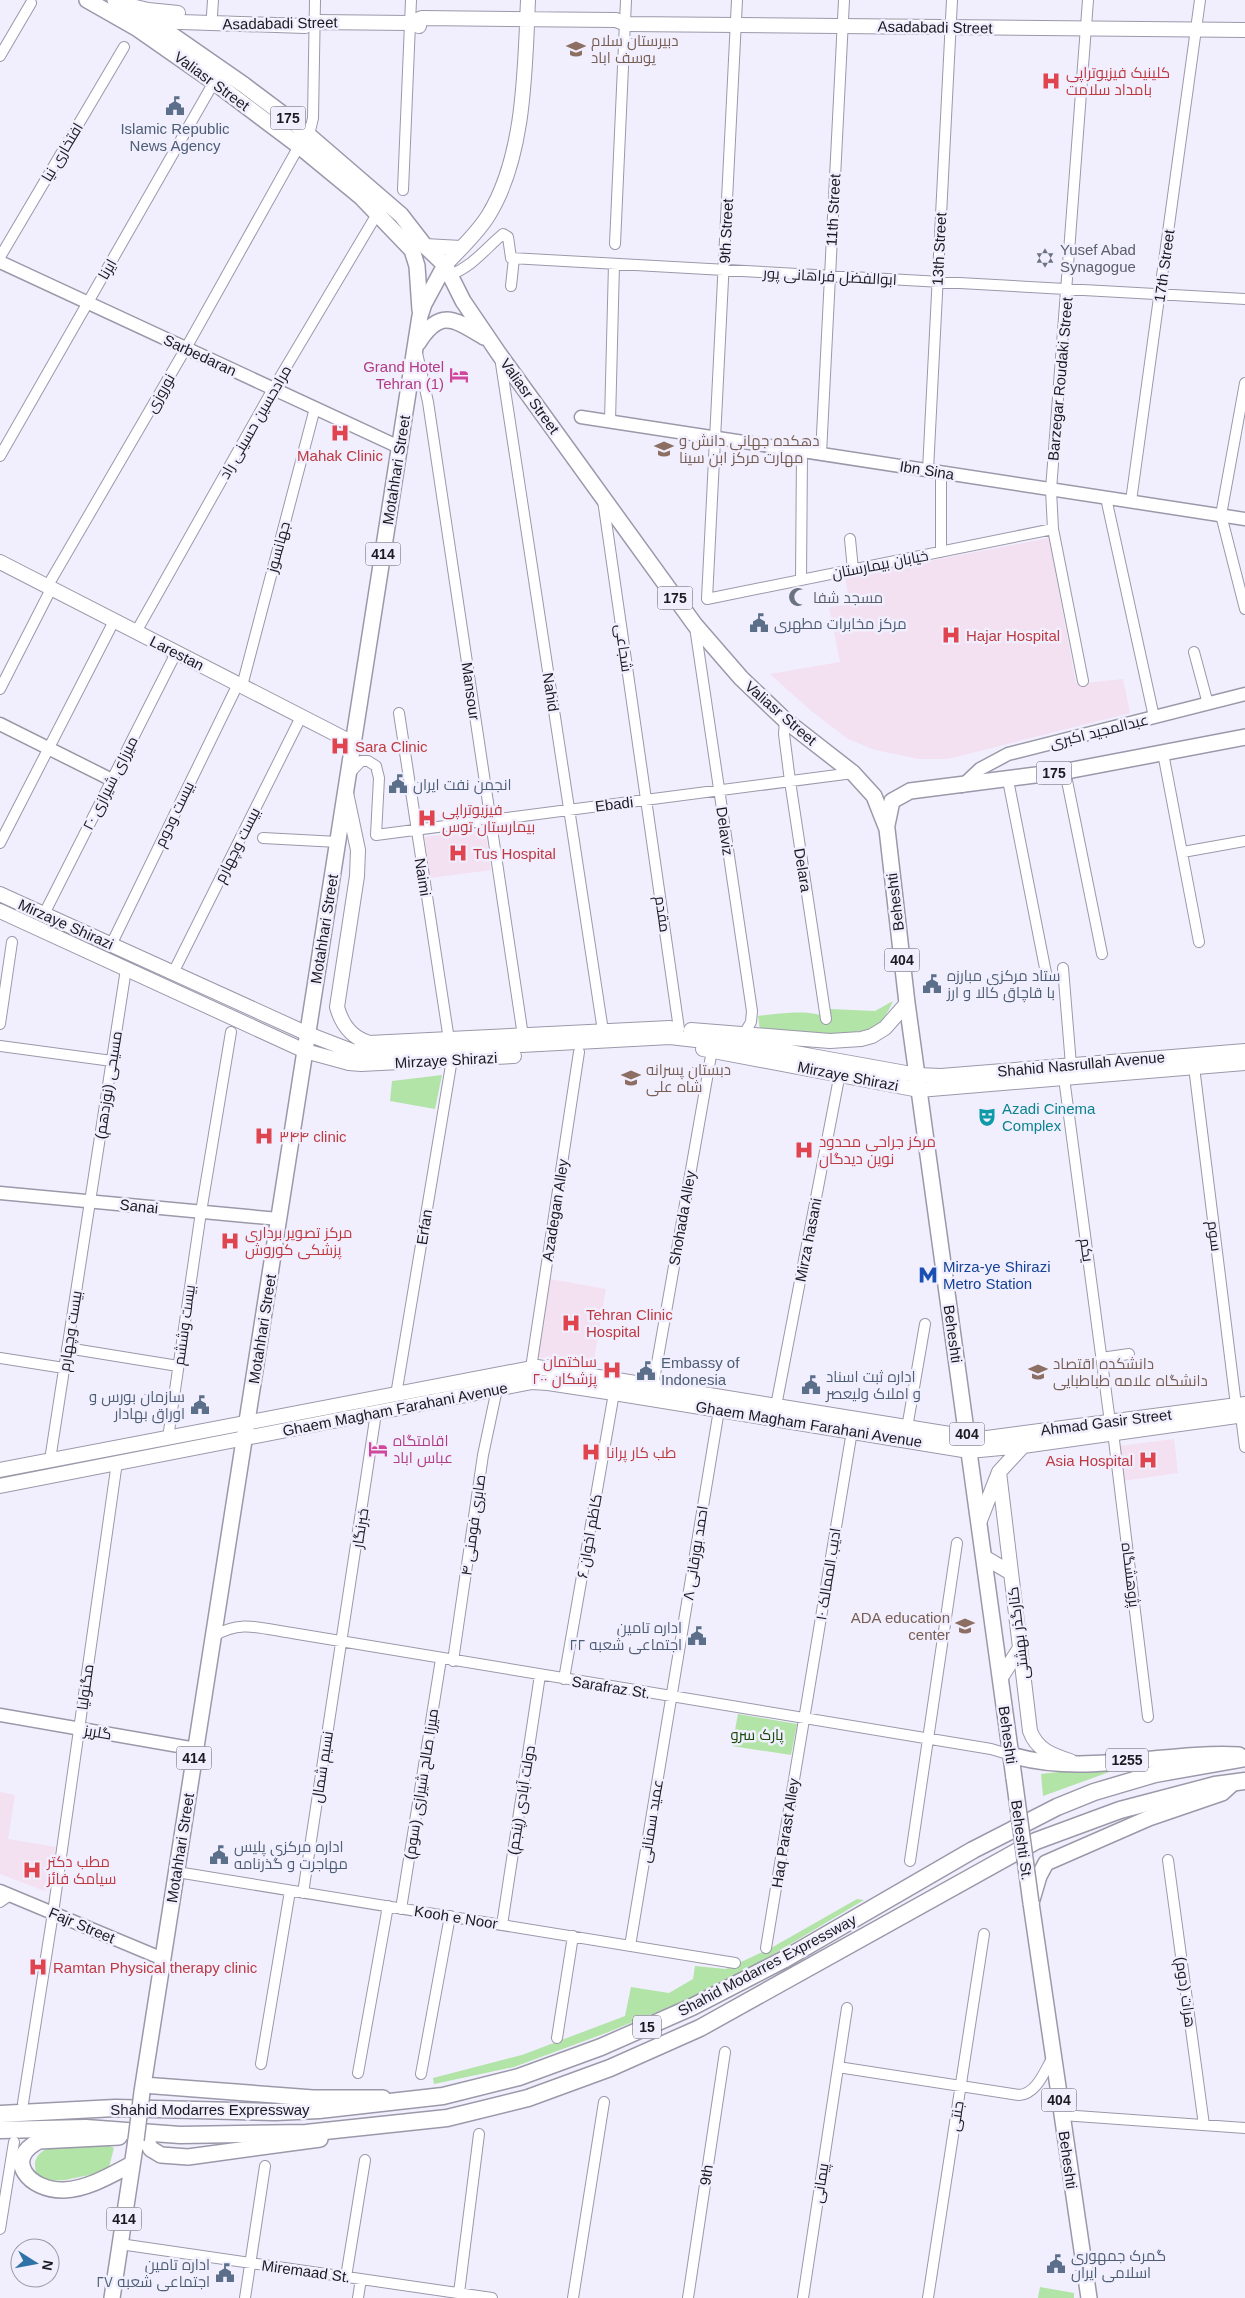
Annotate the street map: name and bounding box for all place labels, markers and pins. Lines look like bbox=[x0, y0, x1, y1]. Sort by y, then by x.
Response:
place label: دبیرستان سلام یوسف اباد bbox=[591, 32, 678, 67]
school or university icon: دبیرستان سلام یوسف اباد bbox=[565, 38, 587, 60]
place label: کلینیک فیزیوتراپی بامداد سلامت bbox=[1066, 64, 1170, 98]
hospital icon: کلینیک فیزیوتراپی بامداد سلامت bbox=[1040, 70, 1062, 92]
public building icon: Islamic Republic News Agency bbox=[164, 95, 186, 117]
place label: Islamic Republic News Agency bbox=[120, 120, 230, 154]
place label: Yusef Abad Synagogue bbox=[1060, 241, 1136, 275]
synagogue icon: Yusef Abad Synagogue bbox=[1034, 247, 1056, 269]
place label: Grand Hotel Tehran (1) bbox=[363, 358, 444, 392]
hotel icon: Grand Hotel Tehran (1) bbox=[448, 364, 470, 386]
hospital icon: Mahak Clinic bbox=[329, 422, 351, 444]
place label: دهکده جهانی دانش و مهارت مرکز ابن سینا bbox=[679, 432, 819, 468]
school or university icon: دهکده جهانی دانش و مهارت مرکز ابن سینا bbox=[653, 438, 675, 460]
place label: Mahak Clinic bbox=[297, 447, 383, 464]
mosque icon: مسجد شفا bbox=[787, 586, 809, 608]
place label: مسجد شفا bbox=[813, 589, 883, 606]
public building icon: مرکز مخابرات مطهری bbox=[748, 612, 770, 634]
place label: مرکز مخابرات مطهری bbox=[774, 615, 907, 634]
hospital icon: Hajar Hospital bbox=[940, 624, 962, 646]
place label: Hajar Hospital bbox=[966, 627, 1060, 644]
hospital icon: Sara Clinic bbox=[329, 735, 351, 757]
place label: Sara Clinic bbox=[355, 738, 428, 755]
public building icon: انجمن نفت ایران bbox=[387, 773, 409, 795]
place label: انجمن نفت ایران bbox=[413, 776, 511, 795]
place label: فیزیوتراپی بیمارستان توس bbox=[442, 801, 535, 837]
hospital icon: فیزیوتراپی بیمارستان توس bbox=[416, 807, 438, 829]
hospital icon: Tus Hospital bbox=[447, 842, 469, 864]
place label: Tus Hospital bbox=[473, 845, 556, 862]
place label: ستاد مرکزی مبارزه با قاچاق کالا و ارز bbox=[946, 967, 1060, 1003]
public building icon: ستاد مرکزی مبارزه با قاچاق کالا و ارز bbox=[921, 973, 943, 995]
place label: دبستان پسرانه شاه علی bbox=[646, 1061, 731, 1097]
school or university icon: دبستان پسرانه شاه علی bbox=[620, 1067, 642, 1089]
place label: Azadi Cinema Complex bbox=[1002, 1100, 1096, 1134]
theatre icon: Azadi Cinema Complex bbox=[976, 1106, 998, 1128]
hospital icon: ۳۴۴ clinic bbox=[253, 1125, 275, 1147]
place label: ۳۴۴ clinic bbox=[279, 1128, 347, 1145]
place label: مرکز جراحی محدود نوین دیدگان bbox=[819, 1133, 936, 1169]
hospital icon: مرکز جراحی محدود نوین دیدگان bbox=[793, 1139, 815, 1161]
place label: مرکز تصویر برداری پزشکی کوروش bbox=[245, 1224, 353, 1260]
hospital icon: مرکز تصویر برداری پزشکی کوروش bbox=[219, 1230, 241, 1252]
place label: Mirza-ye Shirazi Metro Station bbox=[943, 1258, 1051, 1292]
metro station icon: Mirza-ye Shirazi Metro Station bbox=[917, 1264, 939, 1286]
place label: Tehran Clinic Hospital bbox=[586, 1306, 673, 1340]
hospital icon: Tehran Clinic Hospital bbox=[560, 1312, 582, 1334]
place label: ساختمان پزشکان ۲۰۰ bbox=[532, 1353, 597, 1389]
place label: Embassy of Indonesia bbox=[661, 1354, 740, 1388]
place label: دانشکده اقتصاد دانشگاه علامه طباطبایی bbox=[1053, 1355, 1208, 1391]
hospital icon: ساختمان پزشکان ۲۰۰ bbox=[601, 1359, 623, 1381]
public building icon: Embassy of Indonesia bbox=[635, 1360, 657, 1382]
school or university icon: دانشکده اقتصاد دانشگاه علامه طباطبایی bbox=[1027, 1361, 1049, 1383]
place label: اداره ثبت اسناد و املاک ولیعصر bbox=[825, 1368, 921, 1403]
public building icon: اداره ثبت اسناد و املاک ولیعصر bbox=[800, 1374, 822, 1396]
place label: سازمان بورس و اوراق بهادار bbox=[89, 1388, 185, 1424]
public building icon: سازمان بورس و اوراق بهادار bbox=[189, 1394, 211, 1416]
place label: اقامتگاه عباس اباد bbox=[393, 1432, 453, 1468]
hotel icon: اقامتگاه عباس اباد bbox=[367, 1438, 389, 1460]
hospital icon: طب کار پرانا bbox=[580, 1441, 602, 1463]
place label: طب کار پرانا bbox=[606, 1444, 676, 1463]
hospital icon: Asia Hospital bbox=[1137, 1449, 1159, 1471]
place label: Asia Hospital bbox=[1045, 1452, 1133, 1469]
place label: ADA education center bbox=[851, 1609, 950, 1643]
school or university icon: ADA education center bbox=[954, 1615, 976, 1637]
place label: اداره تامین اجتماعی شعبه ۲۲ bbox=[569, 1619, 682, 1655]
public building icon: اداره تامین اجتماعی شعبه ۲۲ bbox=[686, 1625, 708, 1647]
place label: اداره مرکزی پلیس مهاجرت و گذرنامه bbox=[234, 1838, 348, 1874]
public building icon: اداره مرکزی پلیس مهاجرت و گذرنامه bbox=[208, 1844, 230, 1866]
place label: مطب دکتر سیامک فائز bbox=[46, 1853, 116, 1888]
hospital icon: مطب دکتر سیامک فائز bbox=[21, 1859, 43, 1881]
hospital icon: Ramtan Physical therapy clinic bbox=[27, 1956, 49, 1978]
place label: Ramtan Physical therapy clinic bbox=[53, 1959, 258, 1976]
place label: گمرک جمهوری اسلامی ایران bbox=[1071, 2247, 1166, 2283]
public building icon: گمرک جمهوری اسلامی ایران bbox=[1045, 2253, 1067, 2275]
place label: اداره تامین اجتماعی شعبه ۲۷ bbox=[96, 2256, 210, 2292]
public building icon: اداره تامین اجتماعی شعبه ۲۷ bbox=[214, 2262, 236, 2284]

